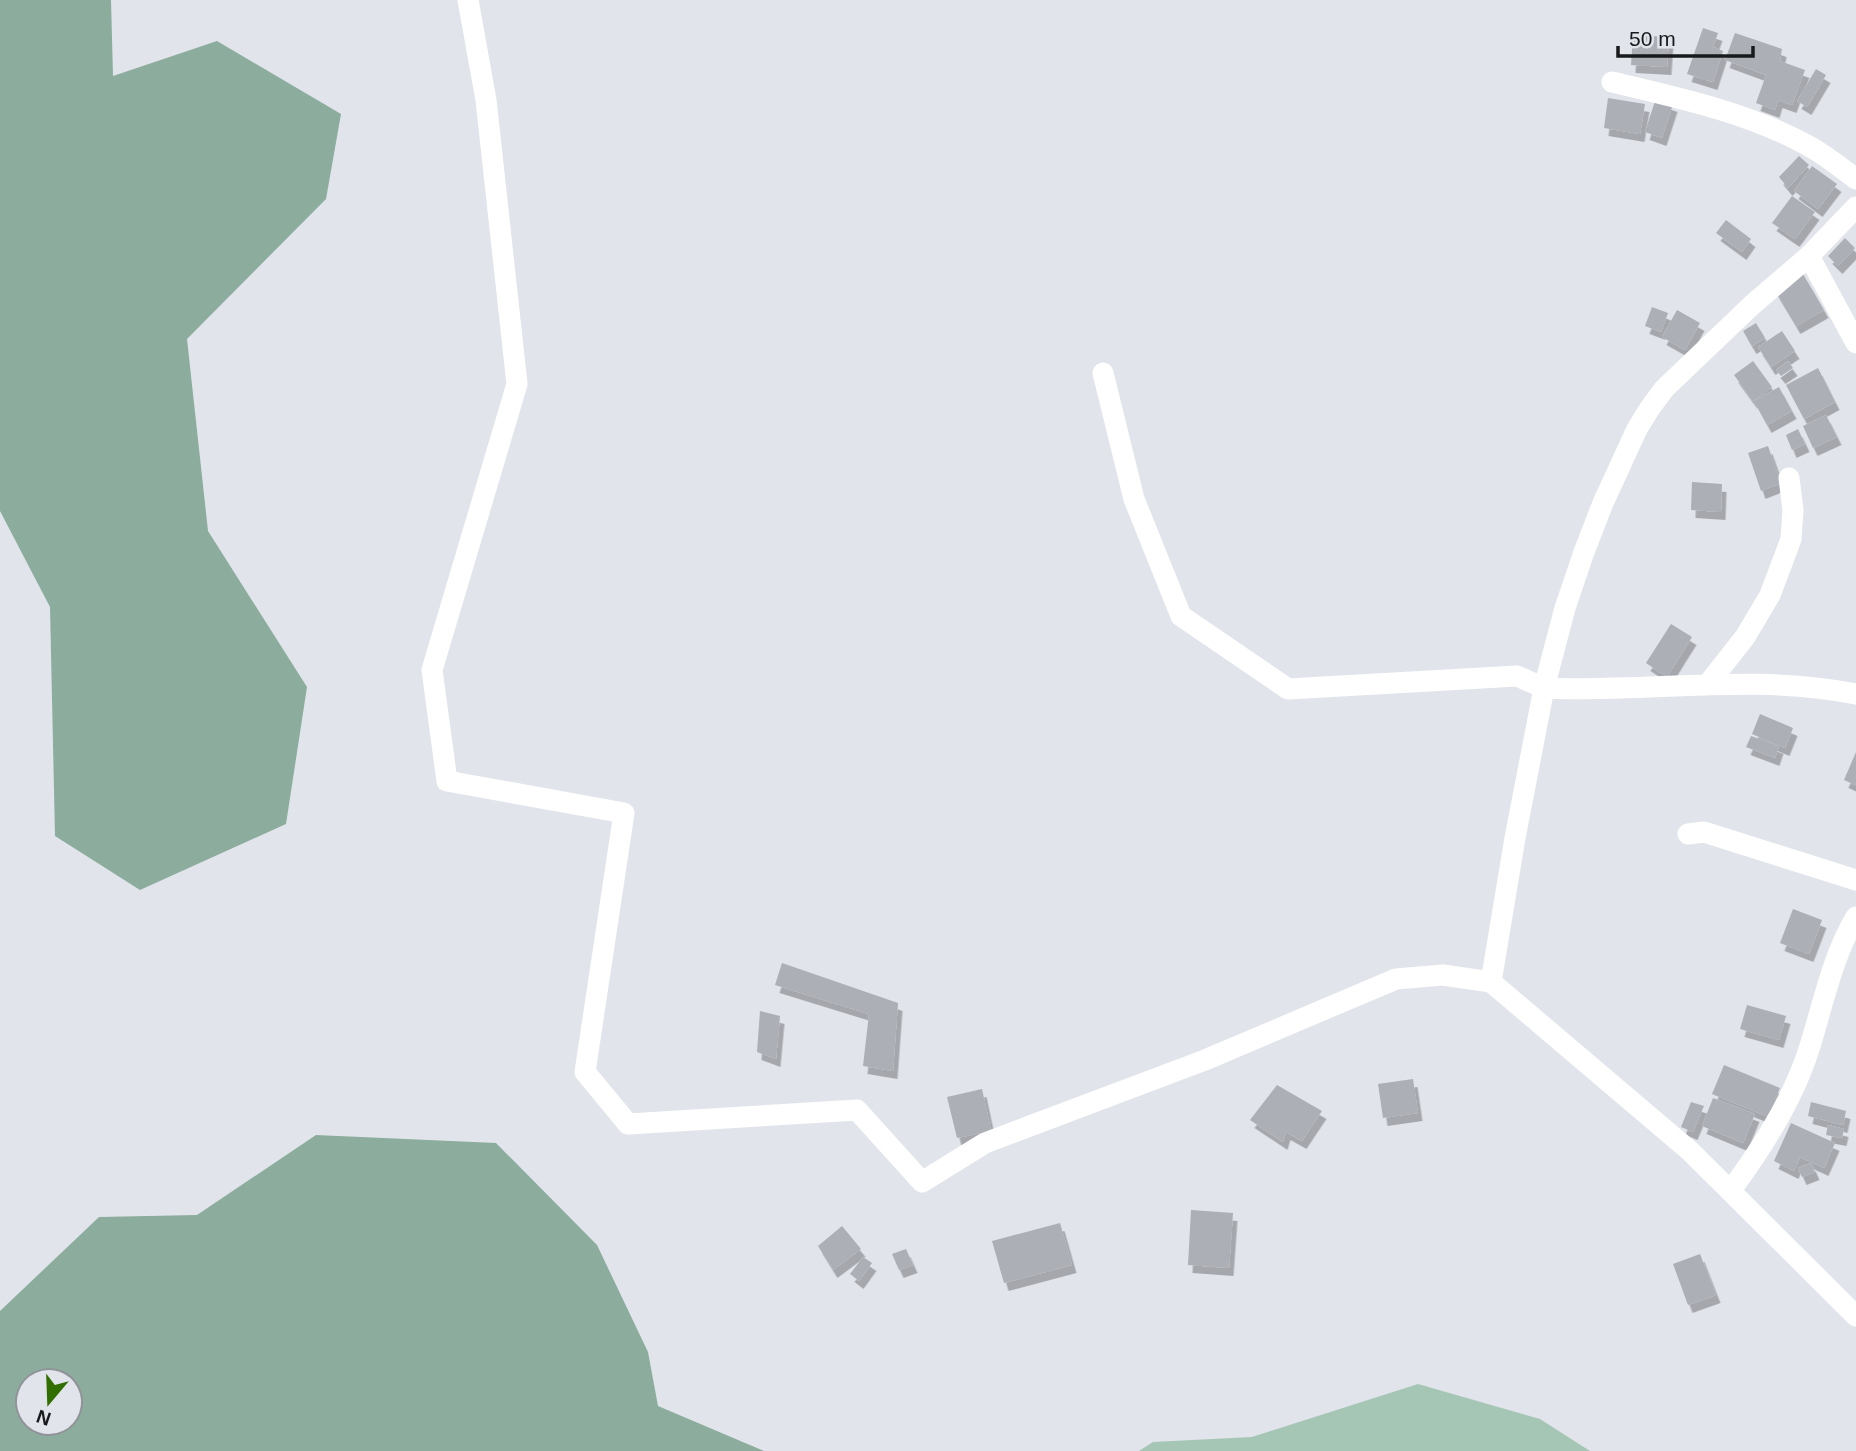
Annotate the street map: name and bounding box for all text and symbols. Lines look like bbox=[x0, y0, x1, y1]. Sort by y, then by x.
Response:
scale bar bbox=[1618, 14, 1753, 58]
text: 50 m bbox=[1629, 27, 1676, 50]
north arrow bbox=[14, 1367, 84, 1437]
text: N bbox=[34, 1405, 54, 1430]

